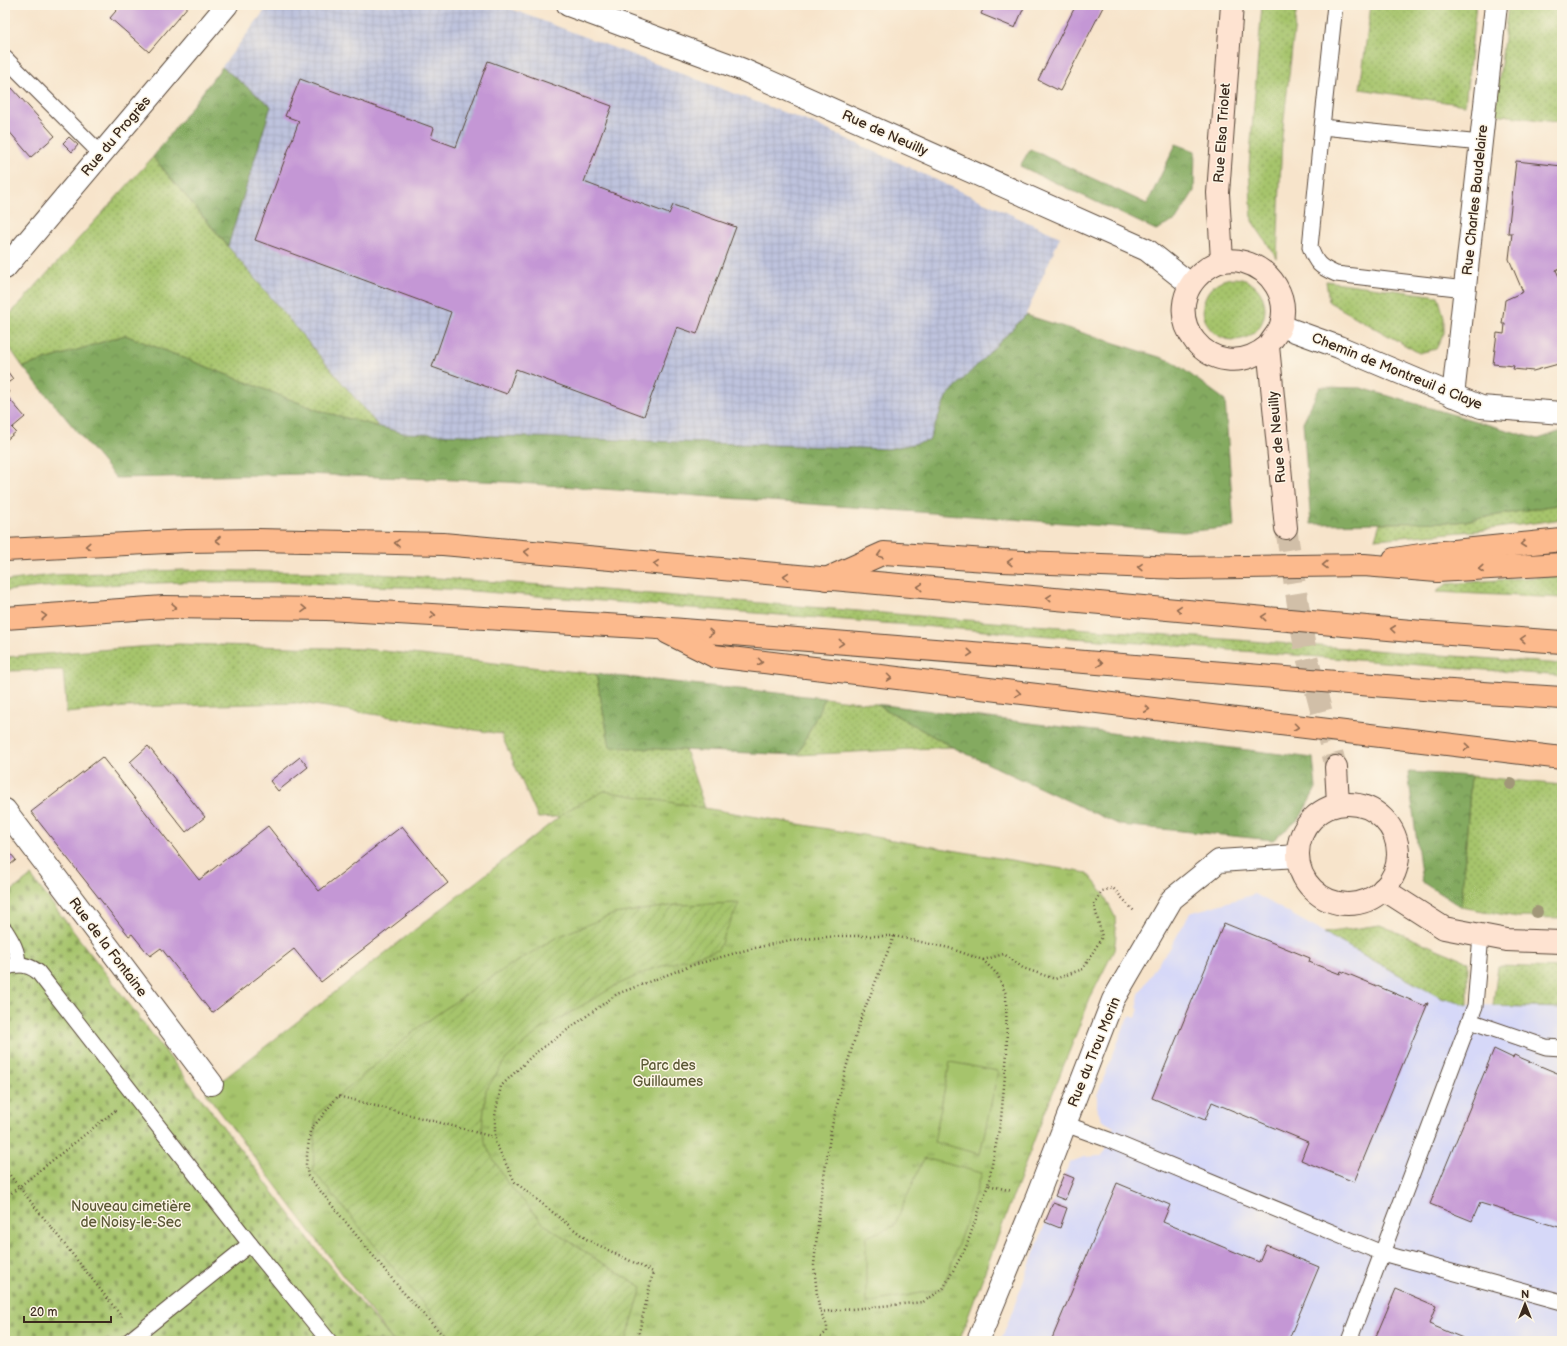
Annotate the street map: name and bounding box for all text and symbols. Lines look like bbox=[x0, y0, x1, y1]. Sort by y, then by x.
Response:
street label: Rue Elsa Triolet bbox=[1210, 82, 1234, 183]
street label: Rue du Progrès bbox=[78, 93, 154, 179]
street label: Rue de Neuilly bbox=[839, 106, 931, 160]
street label: Rue Charles Baudelaire bbox=[1459, 124, 1491, 276]
street label: Chemin de Montreuil à Claye bbox=[1309, 329, 1485, 413]
street label: Rue de Neuilly bbox=[1264, 390, 1289, 484]
one-way arrow bbox=[215, 536, 221, 544]
one-way arrow bbox=[394, 539, 400, 547]
one-way arrow bbox=[1520, 539, 1526, 548]
one-way arrow bbox=[85, 541, 91, 550]
one-way arrow bbox=[524, 548, 530, 557]
one-way arrow bbox=[877, 550, 884, 559]
one-way arrow bbox=[1007, 557, 1013, 566]
one-way arrow bbox=[653, 560, 659, 569]
one-way arrow bbox=[1322, 561, 1328, 570]
one-way arrow bbox=[1137, 562, 1143, 571]
one-way arrow bbox=[1478, 564, 1484, 573]
one-way arrow bbox=[783, 571, 789, 580]
one-way arrow bbox=[917, 583, 923, 592]
one-way arrow bbox=[1046, 594, 1052, 603]
one-way arrow bbox=[171, 603, 177, 612]
one-way arrow bbox=[301, 605, 307, 613]
one-way arrow bbox=[1176, 605, 1182, 614]
one-way arrow bbox=[41, 611, 47, 620]
one-way arrow bbox=[430, 611, 436, 619]
one-way arrow bbox=[1261, 613, 1267, 622]
one-way arrow bbox=[1390, 625, 1397, 634]
one-way arrow bbox=[708, 628, 714, 637]
one-way arrow bbox=[1520, 634, 1526, 643]
one-way arrow bbox=[838, 638, 844, 647]
one-way arrow bbox=[967, 649, 973, 658]
one-way arrow bbox=[757, 657, 763, 666]
one-way arrow bbox=[1097, 659, 1103, 668]
one-way arrow bbox=[886, 673, 892, 682]
one-way arrow bbox=[1015, 688, 1021, 697]
one-way arrow bbox=[1144, 704, 1150, 713]
one-way arrow bbox=[1293, 722, 1299, 731]
one-way arrow bbox=[1464, 743, 1470, 752]
street label: Rue de la Fontaine bbox=[65, 894, 151, 1000]
street label: Rue du Trou Morin bbox=[1064, 994, 1124, 1109]
park label: Parc des Guillaumes bbox=[633, 1057, 703, 1090]
park label: Nouveau cimetière de Noisy-le-Sec bbox=[71, 1198, 191, 1231]
north arrow bbox=[1505, 1284, 1545, 1324]
text: N bbox=[1521, 1288, 1529, 1301]
scale bar bbox=[24, 1298, 111, 1324]
text: 20 m bbox=[30, 1305, 57, 1320]

